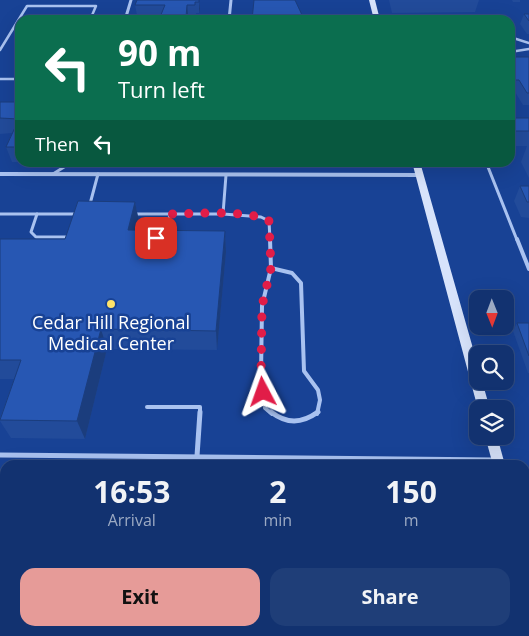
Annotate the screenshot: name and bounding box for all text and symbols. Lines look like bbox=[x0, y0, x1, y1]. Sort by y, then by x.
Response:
text: 90 m bbox=[118, 29, 201, 76]
icon: left bbox=[35, 35, 100, 100]
text: Turn left bbox=[118, 74, 205, 104]
icon: left bbox=[89, 130, 117, 158]
text: Then bbox=[35, 131, 79, 157]
pin bbox=[135, 217, 177, 259]
icon: arrive bbox=[142, 224, 170, 252]
north arrow bbox=[469, 290, 514, 335]
map controls bbox=[469, 290, 514, 445]
marker: Cedar Hill Regional Medical Center bbox=[105, 298, 117, 310]
place label: Cedar Hill Regional Medical Center bbox=[32, 310, 190, 355]
button: search bbox=[469, 345, 514, 390]
position arrow bbox=[236, 365, 288, 417]
button: layers bbox=[469, 400, 514, 445]
text: 16:53 bbox=[93, 471, 170, 512]
text: 2 bbox=[269, 471, 286, 512]
text: 150 bbox=[385, 471, 437, 512]
text: Arrival bbox=[108, 509, 156, 531]
text: min bbox=[264, 509, 292, 531]
text: m bbox=[404, 509, 419, 531]
button: Exit bbox=[20, 568, 260, 626]
button: Share bbox=[270, 568, 510, 626]

